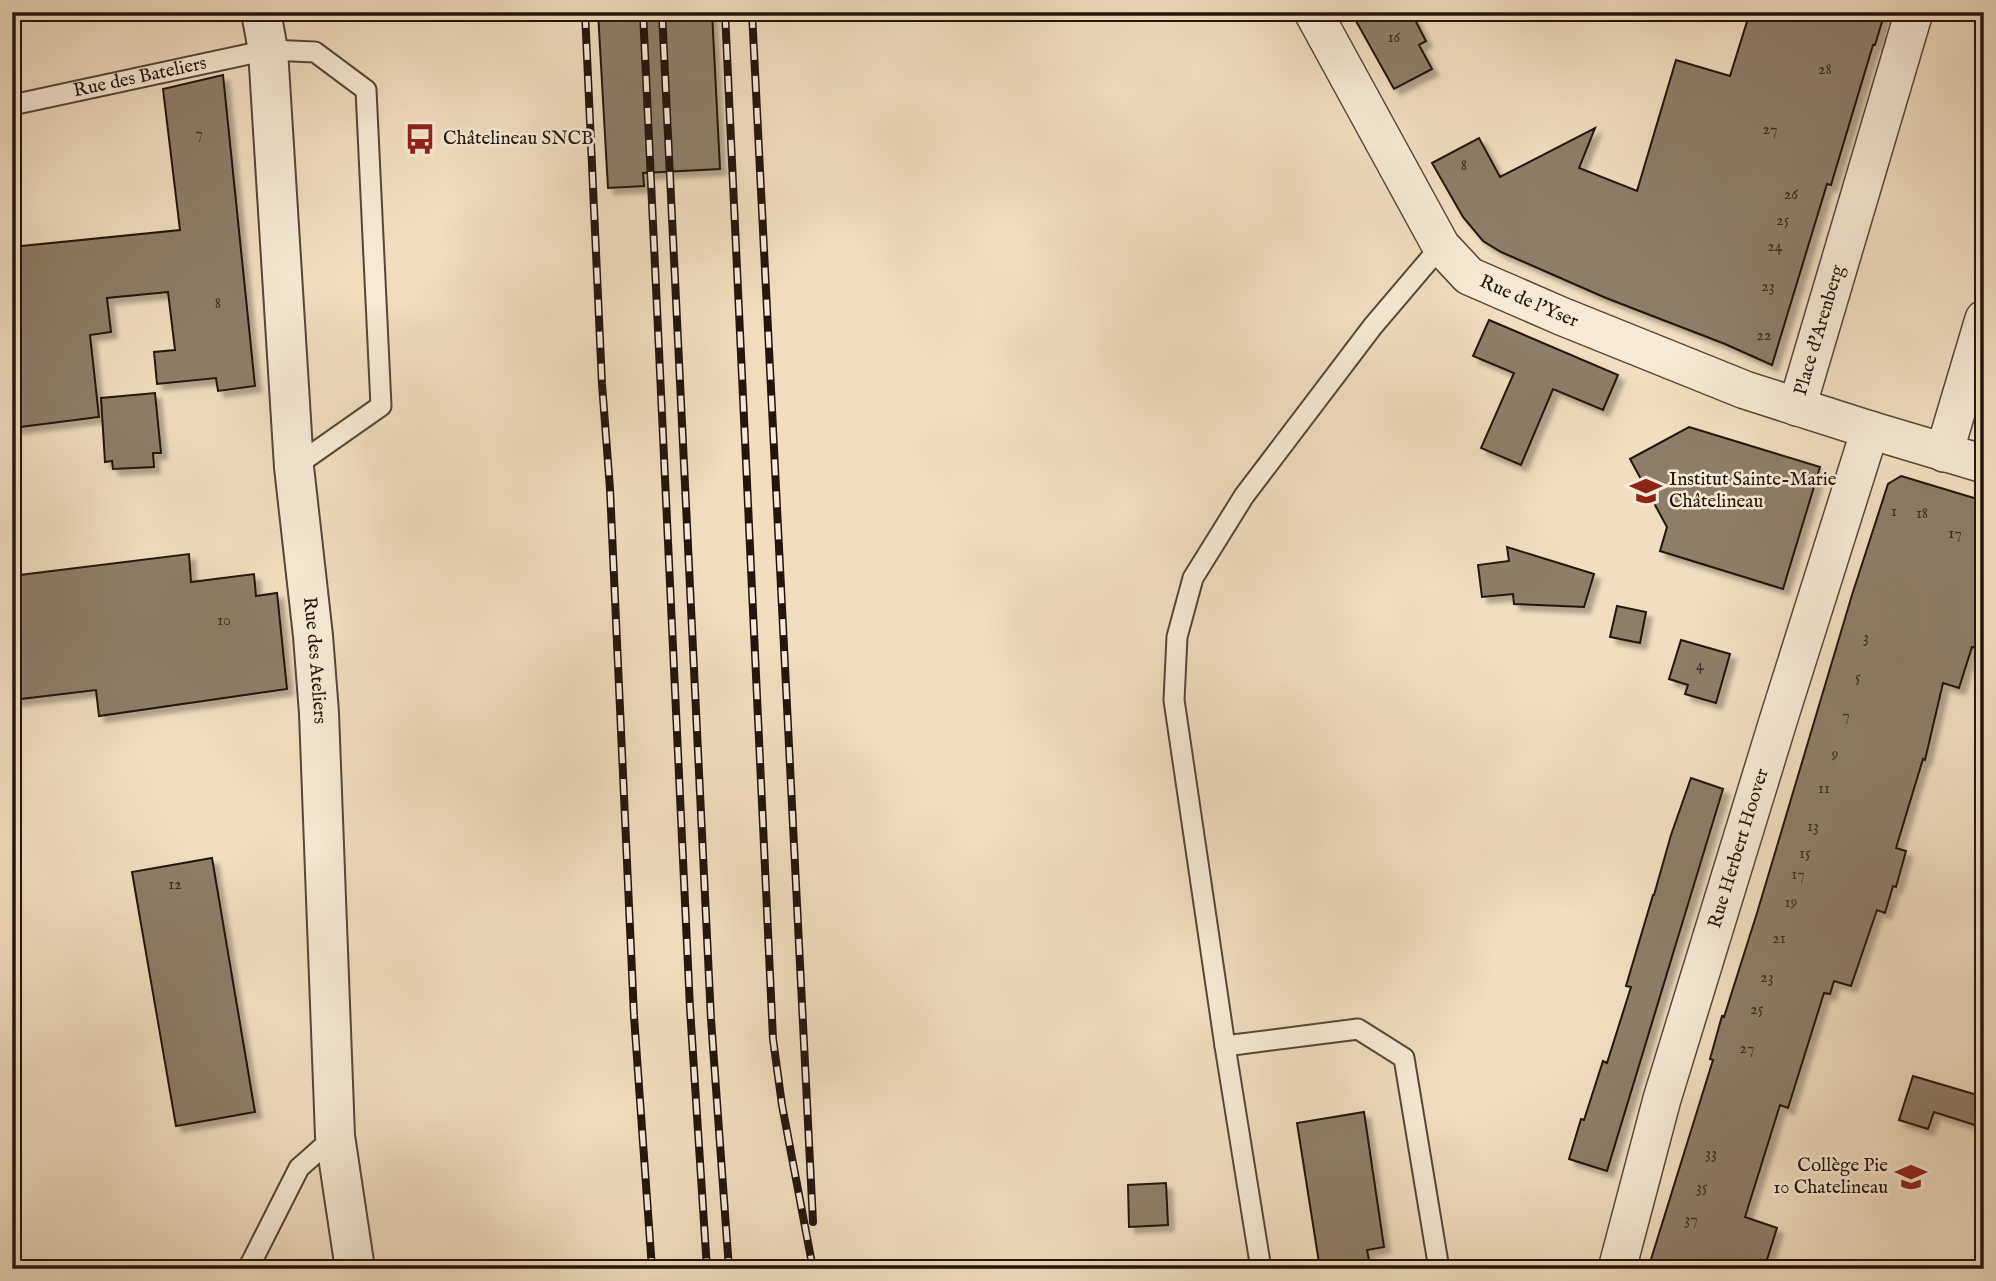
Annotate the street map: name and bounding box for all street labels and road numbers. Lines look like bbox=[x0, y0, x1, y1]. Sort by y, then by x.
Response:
street label: Rue des Bateliers bbox=[71, 52, 209, 103]
street label: Place d'Arenberg bbox=[1789, 262, 1851, 398]
street label: Rue de l'Yser bbox=[1476, 270, 1582, 334]
street label: Rue des Ateliers bbox=[297, 596, 331, 724]
street label: Rue Herbert Hoover bbox=[1703, 766, 1775, 931]

